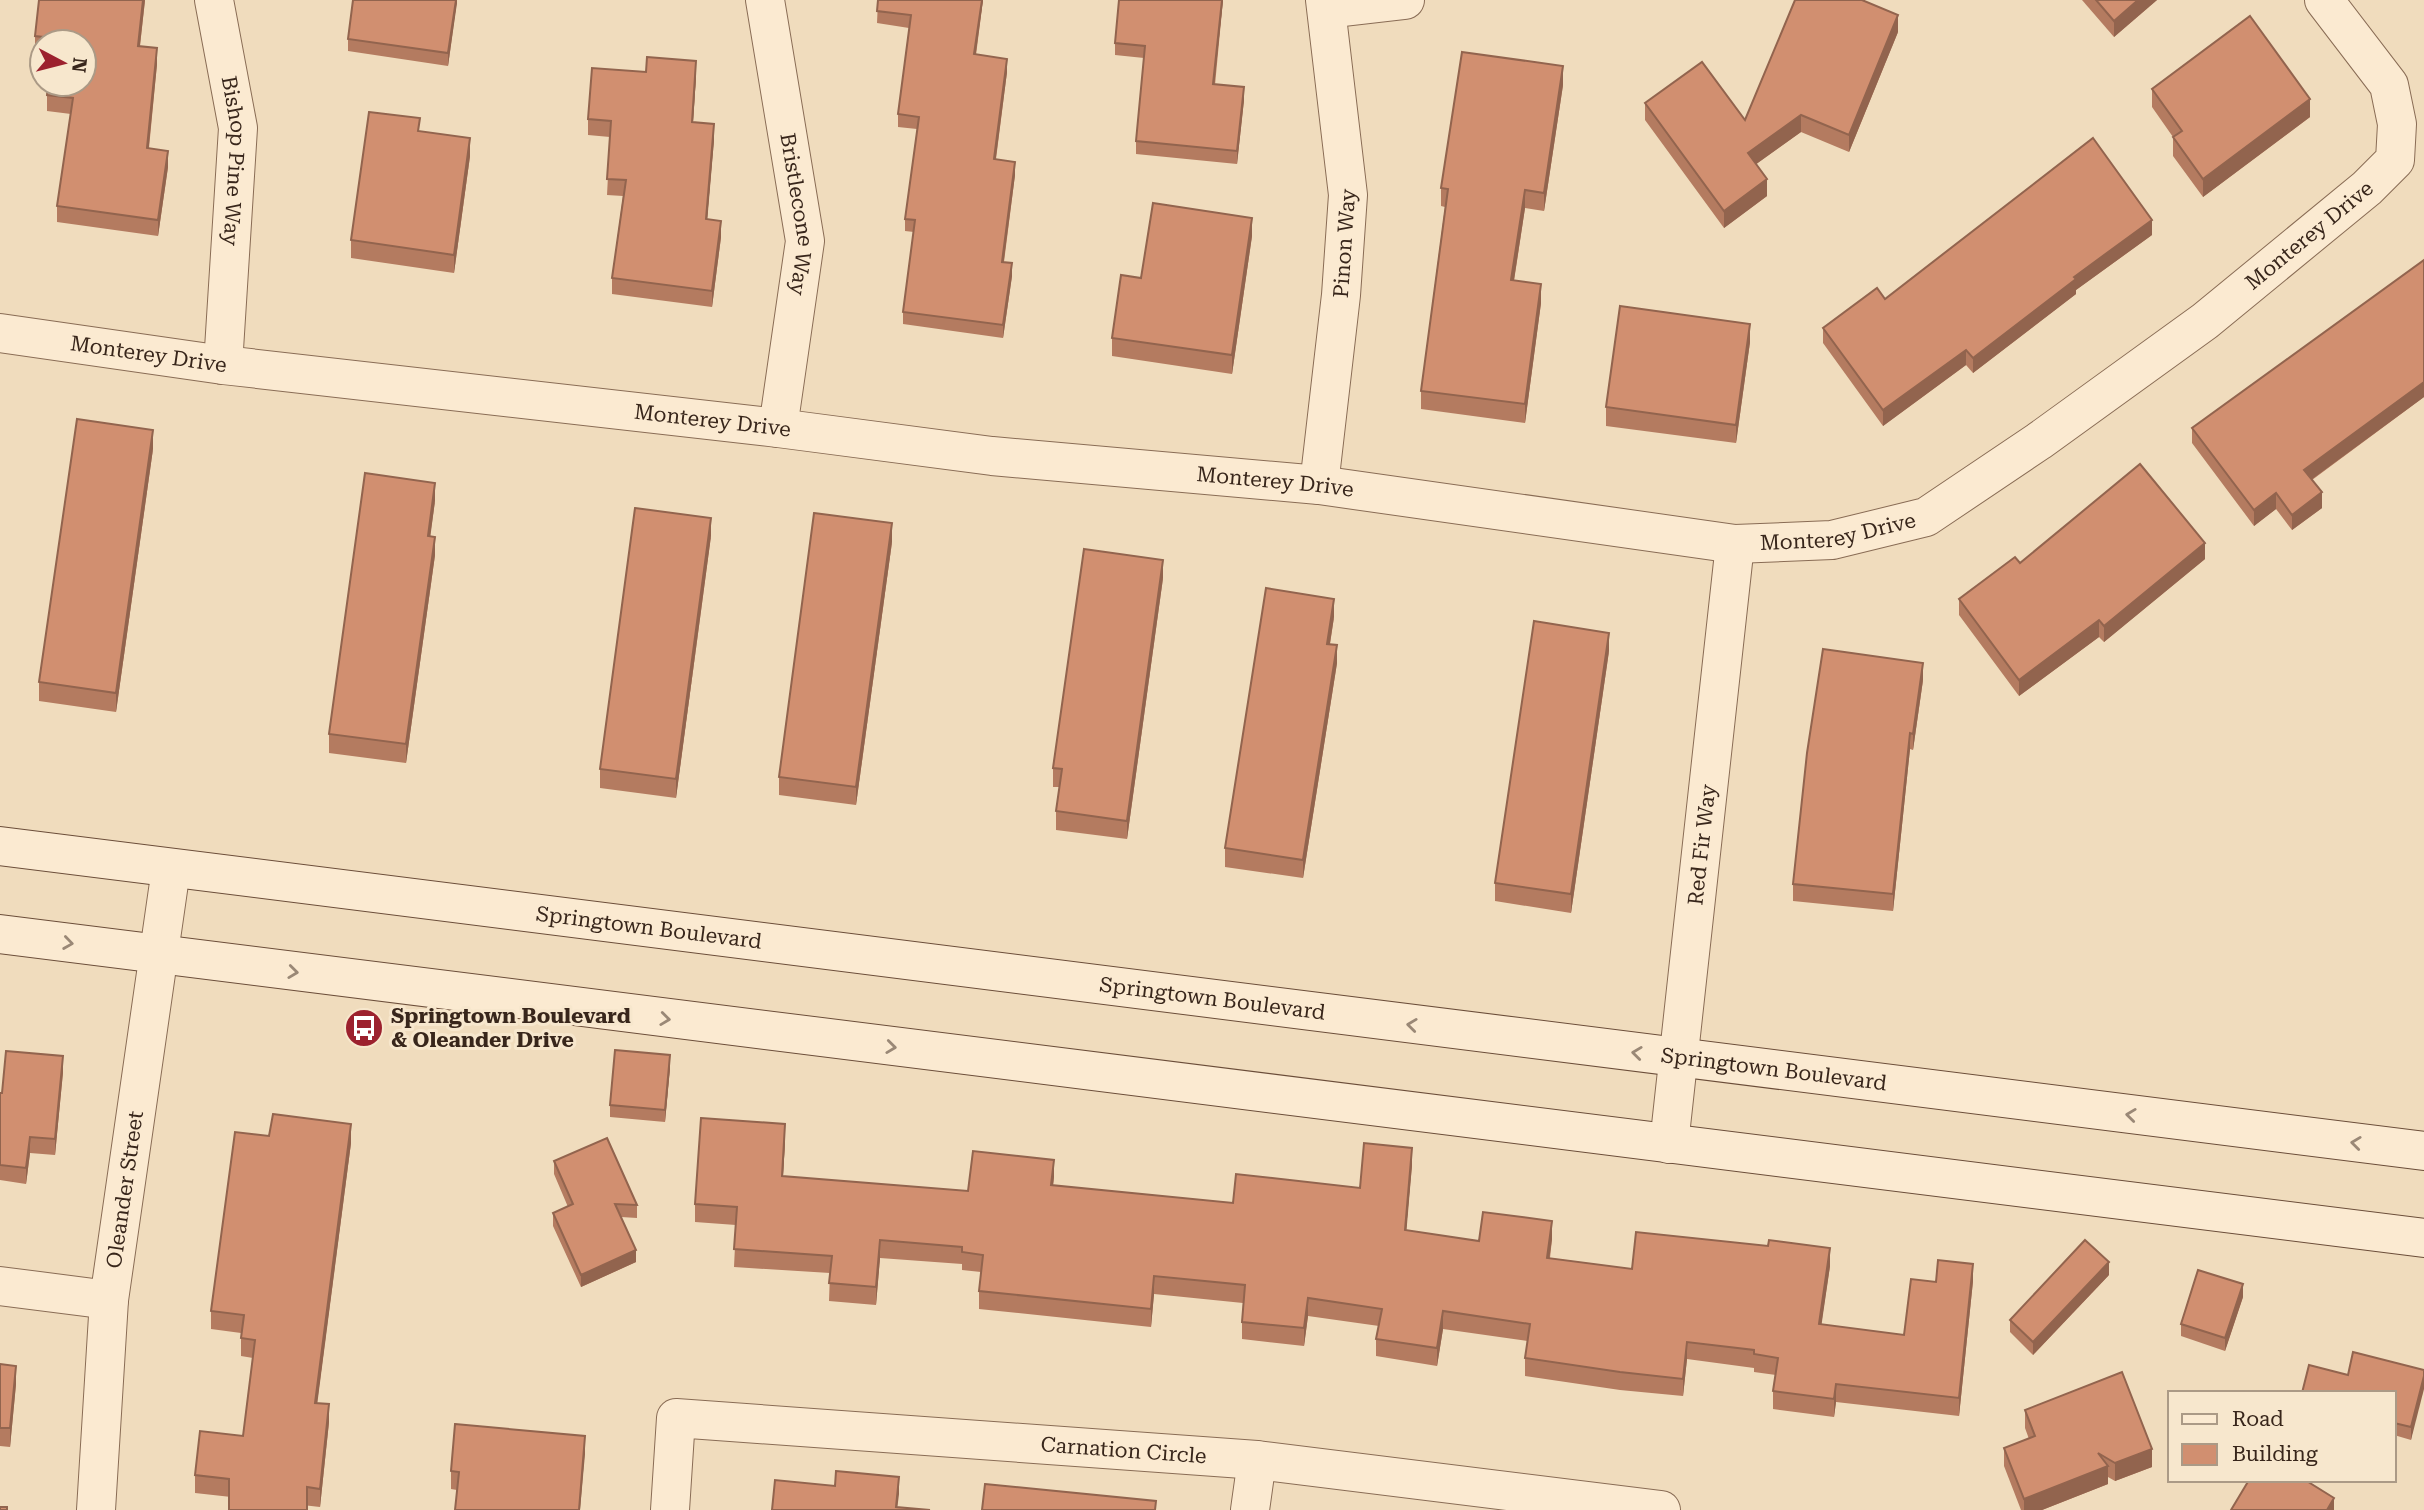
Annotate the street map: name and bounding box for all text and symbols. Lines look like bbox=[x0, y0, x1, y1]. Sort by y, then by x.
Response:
north arrow bbox=[28, 28, 98, 98]
text: N bbox=[67, 56, 92, 74]
street label: Bishop Pine Way bbox=[217, 74, 251, 247]
street label: Bristlecone Way bbox=[775, 131, 818, 298]
street label: Monterey Drive bbox=[2241, 176, 2378, 295]
street label: Pinon Way bbox=[1329, 187, 1360, 299]
street label: Monterey Drive bbox=[69, 331, 228, 377]
street label: Monterey Drive bbox=[633, 400, 792, 442]
street label: Monterey Drive bbox=[1196, 462, 1355, 502]
street label: Monterey Drive bbox=[1759, 508, 1918, 555]
street label: Red Fir Way bbox=[1683, 782, 1721, 907]
street label: Springtown Boulevard bbox=[535, 902, 764, 954]
one-way arrow bbox=[62, 935, 73, 950]
one-way arrow bbox=[287, 965, 299, 980]
street label: Springtown Boulevard bbox=[1098, 972, 1327, 1025]
place label: Springtown Boulevard & Oleander Drive bbox=[391, 1004, 631, 1052]
bus stop icon: Springtown Boulevard & Oleander Drive bbox=[343, 1007, 385, 1049]
one-way arrow bbox=[659, 1011, 671, 1026]
one-way arrow bbox=[1406, 1017, 1417, 1032]
one-way arrow bbox=[885, 1039, 896, 1054]
street label: Springtown Boulevard bbox=[1660, 1043, 1889, 1095]
one-way arrow bbox=[1632, 1046, 1643, 1061]
one-way arrow bbox=[2125, 1107, 2136, 1122]
street label: Oleander Street bbox=[102, 1109, 148, 1270]
one-way arrow bbox=[2350, 1135, 2362, 1150]
legend bbox=[2168, 1391, 2396, 1482]
text: Road bbox=[2232, 1407, 2284, 1431]
street label: Carnation Circle bbox=[1040, 1432, 1207, 1468]
text: Building bbox=[2232, 1442, 2318, 1466]

